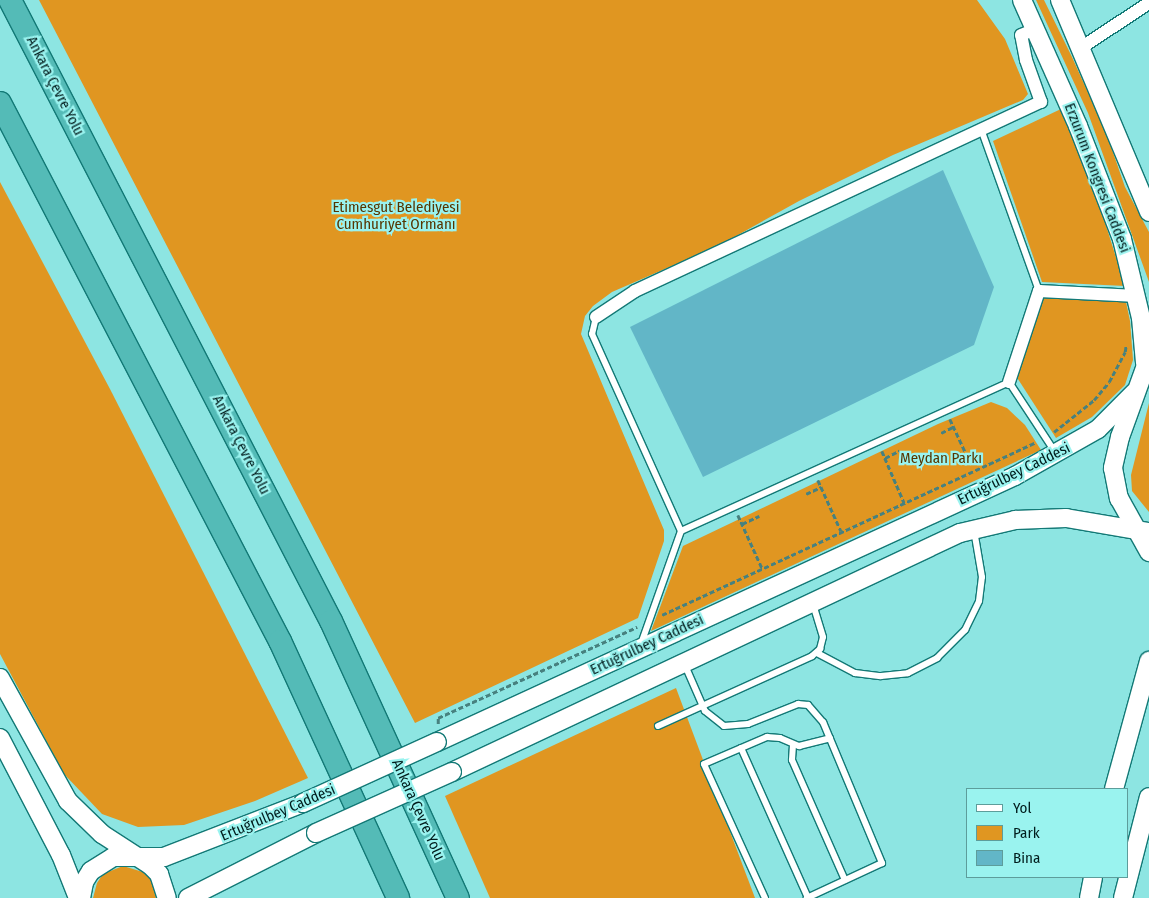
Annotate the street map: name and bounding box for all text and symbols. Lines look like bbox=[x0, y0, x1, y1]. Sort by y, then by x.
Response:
street label: Ankara Çevre Yolu bbox=[22, 33, 88, 139]
street label: Erzurum Kongresi Caddesi bbox=[1060, 101, 1134, 255]
park label: Etimesgut Belediyesi Cumhuriyet Ormanı bbox=[333, 198, 459, 233]
street label: Ankara Çevre Yolu bbox=[208, 392, 274, 498]
street label: Ertuğrulbey Caddesi bbox=[955, 439, 1073, 509]
park label: Meydan Parkı bbox=[900, 450, 982, 468]
street label: Ertuğrulbey Caddesi bbox=[587, 611, 707, 679]
street label: Ankara Çevre Yolu bbox=[388, 757, 448, 863]
street label: Ertuğrulbey Caddesi bbox=[218, 781, 338, 845]
legend bbox=[966, 788, 1129, 878]
text: Yol bbox=[1013, 799, 1031, 817]
text: Park bbox=[1013, 824, 1040, 842]
text: Bina bbox=[1013, 849, 1040, 867]

